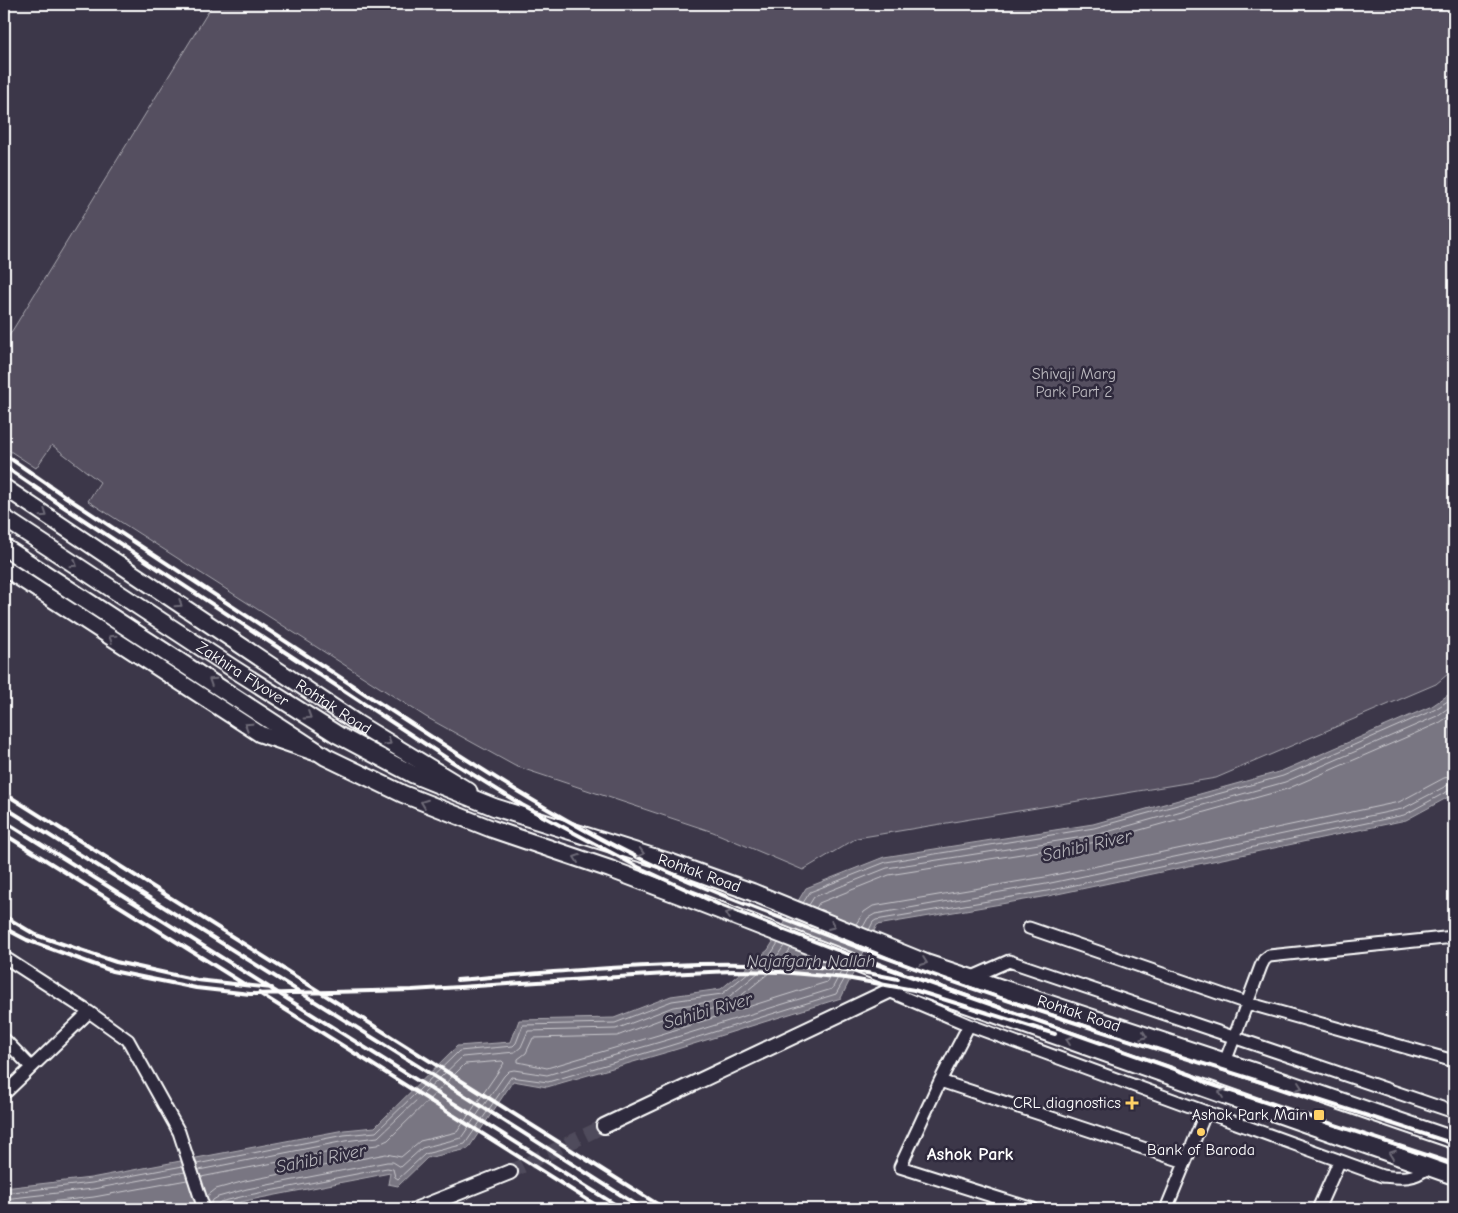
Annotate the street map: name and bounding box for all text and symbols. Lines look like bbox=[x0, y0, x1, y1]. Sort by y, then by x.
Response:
park label: Shivaji Marg Park Part 2 bbox=[1032, 365, 1116, 401]
one-way arrow bbox=[39, 507, 48, 517]
one-way arrow bbox=[68, 558, 77, 567]
one-way arrow bbox=[174, 598, 183, 607]
one-way arrow bbox=[108, 635, 118, 644]
street label: Zakhira Flyover bbox=[193, 638, 292, 711]
street label: Rohtak Road bbox=[292, 676, 374, 738]
one-way arrow bbox=[209, 678, 218, 688]
one-way arrow bbox=[302, 710, 311, 720]
one-way arrow bbox=[244, 723, 253, 733]
one-way arrow bbox=[383, 735, 392, 745]
one-way arrow bbox=[420, 799, 429, 809]
water label: Sahibi River bbox=[1040, 825, 1135, 866]
one-way arrow bbox=[636, 848, 645, 858]
street label: Rohtak Road bbox=[656, 850, 743, 896]
one-way arrow bbox=[573, 854, 582, 864]
one-way arrow bbox=[726, 910, 734, 920]
one-way arrow bbox=[827, 920, 836, 930]
water label: Najafgarh Nallah bbox=[746, 951, 876, 972]
one-way arrow bbox=[919, 956, 928, 966]
water label: Sahibi River bbox=[661, 988, 755, 1034]
street label: Rohtak Road bbox=[1035, 991, 1123, 1036]
one-way arrow bbox=[1140, 1030, 1148, 1040]
one-way arrow bbox=[1065, 1036, 1074, 1046]
one-way arrow bbox=[1294, 1081, 1302, 1091]
one-way arrow bbox=[1219, 1089, 1227, 1099]
place label: CRL diagnostics bbox=[1013, 1094, 1121, 1112]
marker: CRL diagnostics bbox=[1125, 1096, 1139, 1110]
place label: Ashok Park Main bbox=[1192, 1106, 1308, 1124]
marker: Ashok Park Main bbox=[1312, 1108, 1326, 1122]
marker: Bank of Baroda bbox=[1195, 1126, 1207, 1138]
water label: Sahibi River bbox=[274, 1140, 369, 1178]
place label: Bank of Baroda bbox=[1147, 1141, 1255, 1159]
district label: Ashok Park bbox=[927, 1144, 1014, 1165]
one-way arrow bbox=[1388, 1150, 1397, 1160]

